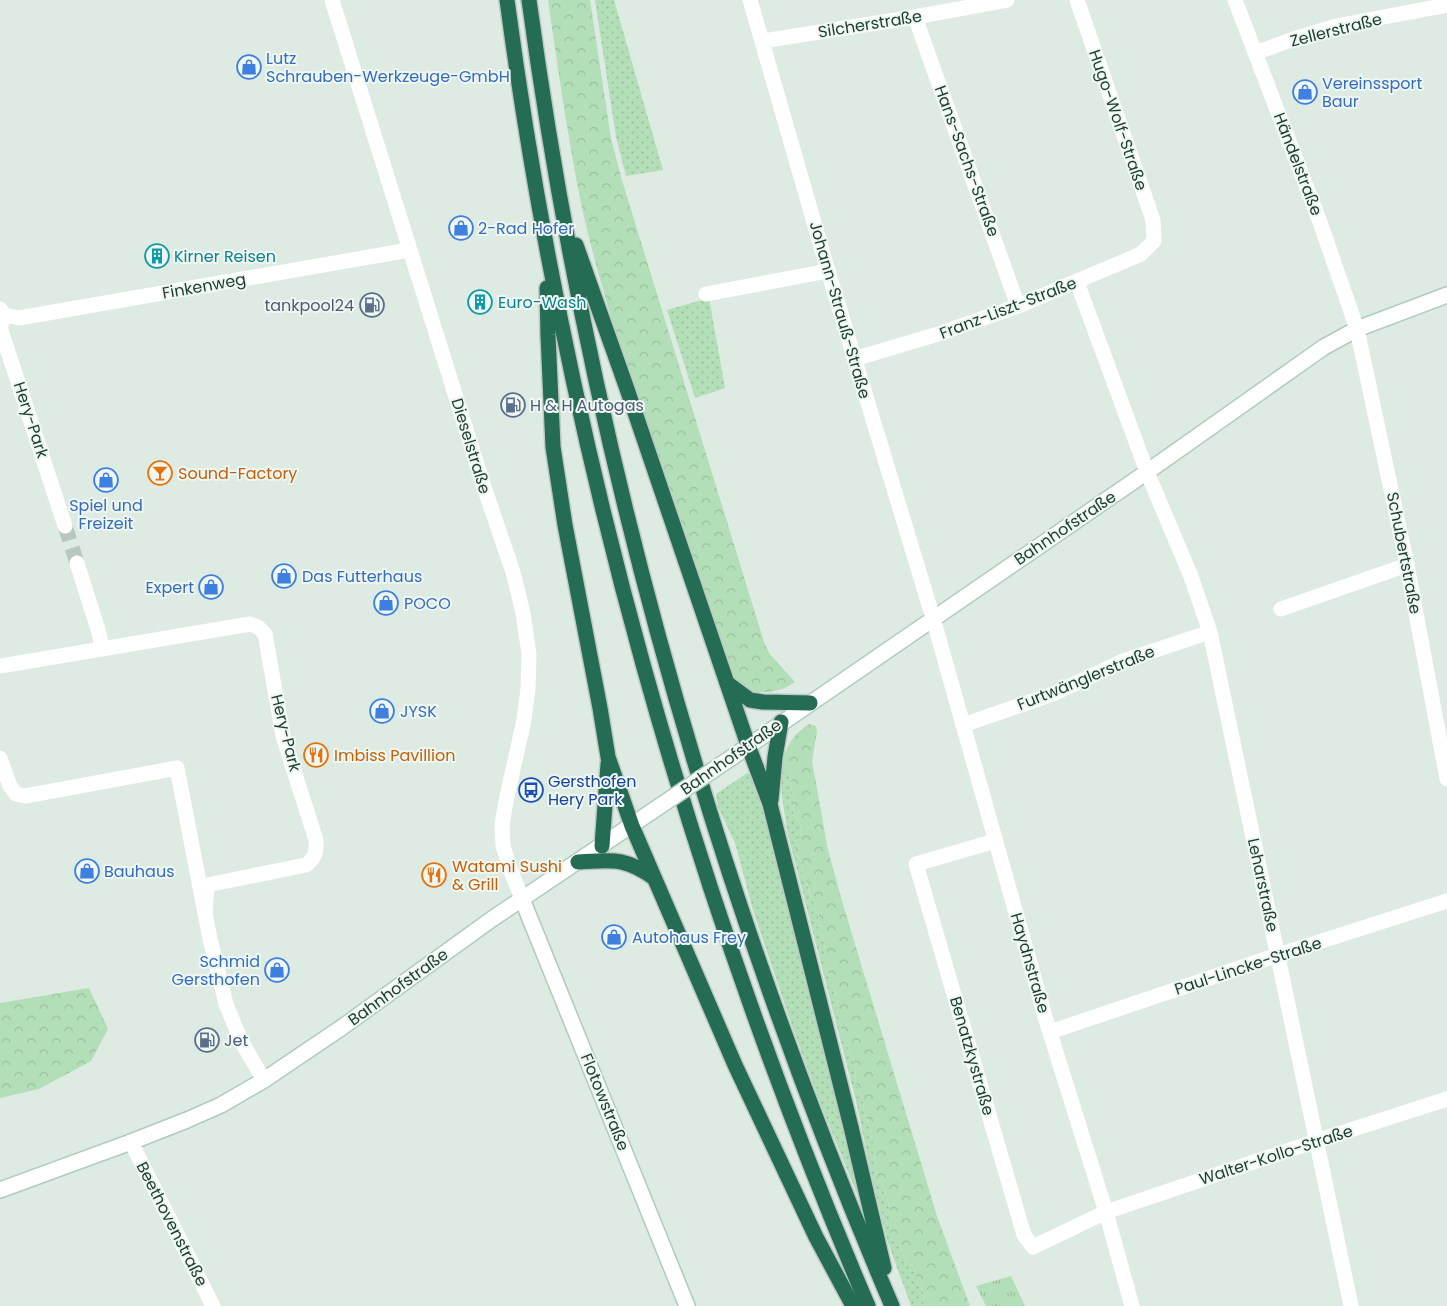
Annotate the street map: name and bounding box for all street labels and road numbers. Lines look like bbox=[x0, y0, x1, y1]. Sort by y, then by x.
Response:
street label: Silcherstraße bbox=[816, 4, 924, 44]
street label: Zellerstraße bbox=[1288, 7, 1385, 53]
street label: Hugo-Wolf-Straße bbox=[1083, 46, 1153, 194]
street label: Hans-Sachs-Straße bbox=[929, 82, 1005, 240]
street label: Händelstraße bbox=[1268, 109, 1328, 219]
street label: Johann-Strauß-Straße bbox=[804, 218, 876, 402]
street label: Finkenweg bbox=[160, 267, 248, 305]
street label: Franz-Liszt-Straße bbox=[936, 271, 1080, 345]
street label: Hery-Park bbox=[8, 379, 54, 462]
street label: Dieselstraße bbox=[446, 395, 497, 497]
street label: Bahnhofstraße bbox=[1009, 485, 1121, 571]
street label: Schubertstraße bbox=[1381, 490, 1427, 616]
street label: Furtwänglerstraße bbox=[1014, 640, 1158, 716]
street label: Hery-Park bbox=[265, 692, 307, 775]
street label: Bahnhofstraße bbox=[676, 714, 786, 800]
street label: Leharstraße bbox=[1242, 836, 1284, 934]
street label: Haydnstraße bbox=[1005, 910, 1055, 1016]
street label: Paul-Lincke-Straße bbox=[1171, 931, 1325, 1001]
street label: Bahnhofstraße bbox=[343, 943, 453, 1031]
street label: Benatzkystraße bbox=[944, 994, 1000, 1118]
street label: Flotowstraße bbox=[575, 1050, 635, 1154]
street label: Walter-Kollo-Straße bbox=[1196, 1119, 1356, 1191]
street label: Beethovenstraße bbox=[131, 1158, 213, 1290]

